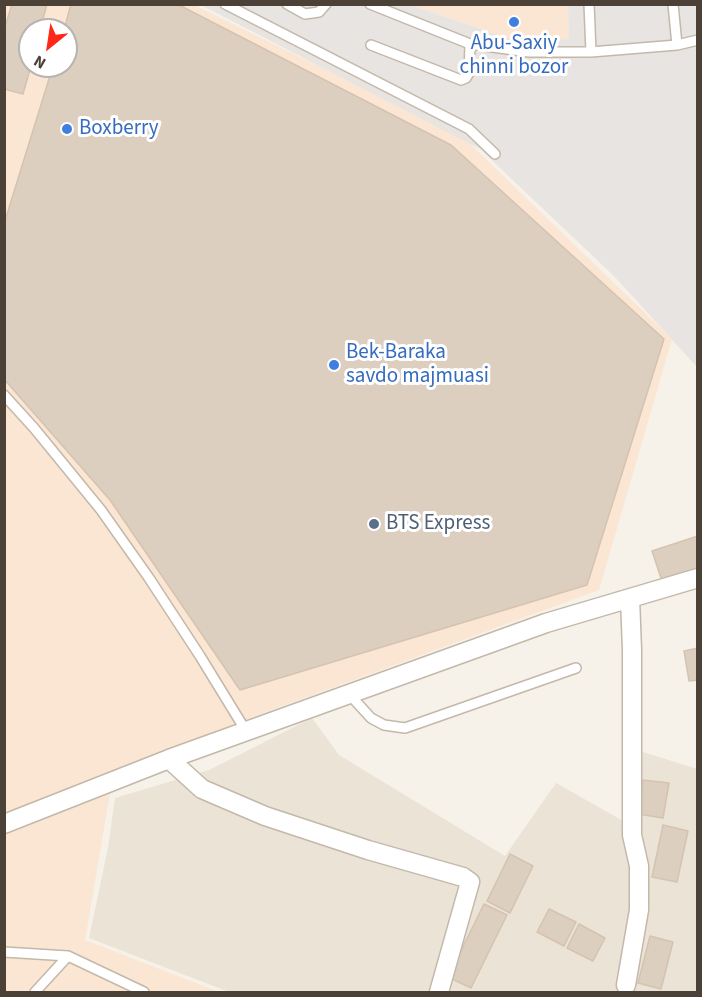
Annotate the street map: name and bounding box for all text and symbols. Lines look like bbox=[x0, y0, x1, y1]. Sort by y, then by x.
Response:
marker: Abu-Saxiy chinni bozor bbox=[507, 15, 521, 29]
north arrow bbox=[18, 18, 78, 78]
place label: Abu-Saxiy chinni bozor bbox=[460, 31, 568, 81]
text: N bbox=[30, 50, 50, 74]
place label: Boxberry bbox=[79, 116, 159, 142]
marker: Boxberry bbox=[60, 122, 74, 136]
place label: Bek-Baraka savdo majmuasi bbox=[346, 340, 489, 390]
marker: Bek-Baraka savdo majmuasi bbox=[327, 358, 341, 372]
place label: BTS Express bbox=[386, 511, 490, 537]
marker: BTS Express bbox=[367, 517, 381, 531]

